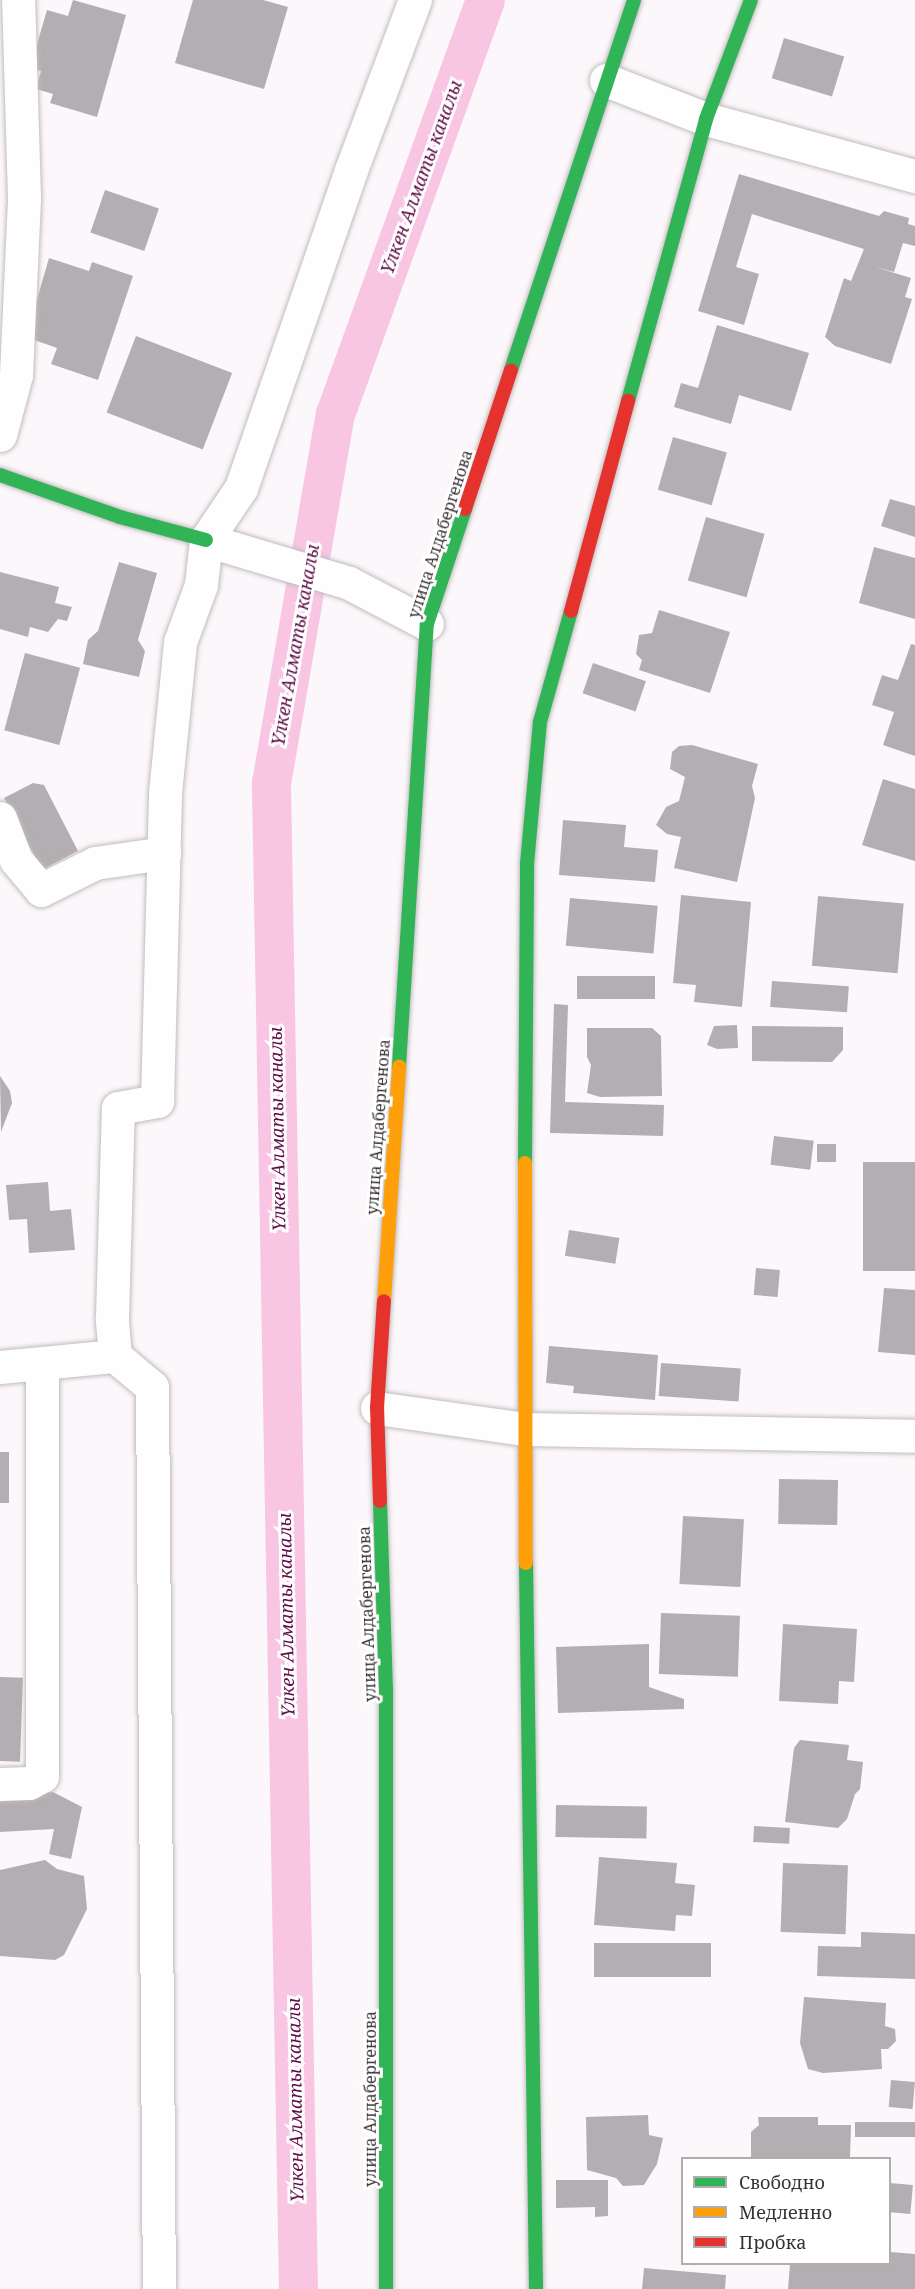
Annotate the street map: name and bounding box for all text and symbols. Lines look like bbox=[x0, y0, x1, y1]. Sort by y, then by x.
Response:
water label: Үлкен Алматы каналы bbox=[376, 77, 466, 277]
street label: улица Алдабергенова bbox=[404, 447, 476, 621]
water label: Үлкен Алматы каналы bbox=[267, 542, 323, 748]
water label: Үлкен Алматы каналы bbox=[264, 1027, 290, 1231]
street label: улица Алдабергенова bbox=[362, 1039, 394, 1215]
water label: Үлкен Алматы каналы bbox=[273, 1513, 299, 1717]
street label: улица Алдабергенова bbox=[354, 1526, 380, 1702]
water label: Үлкен Алматы каналы bbox=[282, 1998, 308, 2202]
street label: улица Алдабергенова bbox=[360, 2011, 380, 2187]
legend bbox=[681, 2157, 891, 2265]
text: Свободно bbox=[739, 2170, 825, 2194]
text: Медленно bbox=[739, 2200, 832, 2224]
text: Пробка bbox=[739, 2230, 806, 2254]

